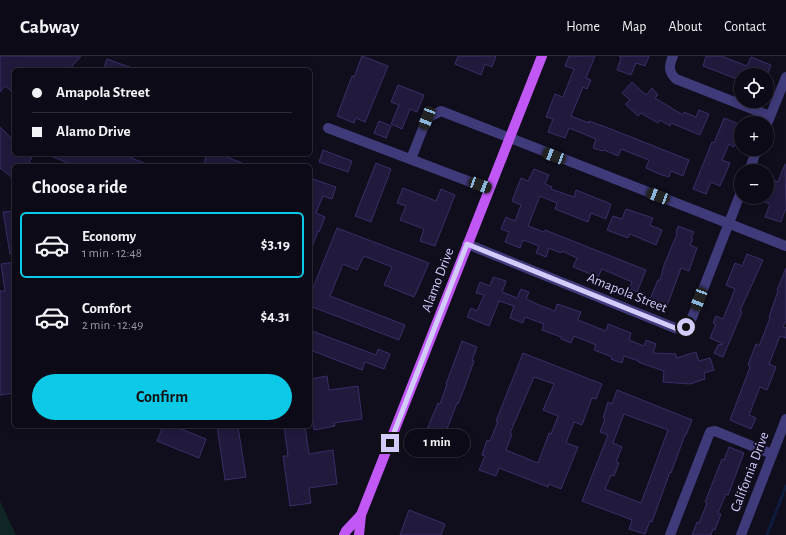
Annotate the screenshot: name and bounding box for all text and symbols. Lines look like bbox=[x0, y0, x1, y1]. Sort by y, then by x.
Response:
text: Cabway bbox=[20, 18, 79, 37]
text: Home bbox=[566, 20, 600, 34]
text: Map bbox=[622, 20, 646, 34]
text: About bbox=[668, 20, 702, 34]
text: Contact bbox=[724, 20, 766, 34]
map controls bbox=[734, 68, 774, 204]
button: locate bbox=[734, 68, 774, 108]
text: Amapola Street bbox=[56, 85, 150, 100]
car bbox=[417, 105, 437, 131]
button: + bbox=[734, 116, 774, 156]
text: Alamo Drive bbox=[56, 124, 130, 139]
car bbox=[541, 146, 567, 166]
button: − bbox=[734, 164, 774, 204]
car bbox=[467, 175, 493, 195]
text: Choose a ride bbox=[32, 179, 127, 197]
car bbox=[645, 186, 671, 206]
icon: car bbox=[34, 227, 70, 263]
text: Economy bbox=[82, 229, 136, 244]
text: $3.19 bbox=[261, 237, 290, 252]
street label: Alamo Drive bbox=[419, 246, 457, 314]
text: 1 min · 12:48 bbox=[82, 247, 142, 260]
street label: Amapola Street bbox=[585, 271, 669, 316]
car bbox=[689, 286, 709, 312]
icon: car bbox=[34, 299, 70, 335]
text: Comfort bbox=[82, 301, 131, 316]
text: $4.31 bbox=[260, 309, 290, 324]
route start bbox=[677, 318, 695, 336]
text: 2 min · 12:49 bbox=[82, 319, 143, 332]
button: Confirm bbox=[32, 374, 292, 420]
callout: 1 min bbox=[404, 429, 470, 457]
street label: California Drive bbox=[728, 430, 772, 514]
route end bbox=[381, 434, 399, 452]
text: 1 min bbox=[423, 436, 451, 449]

